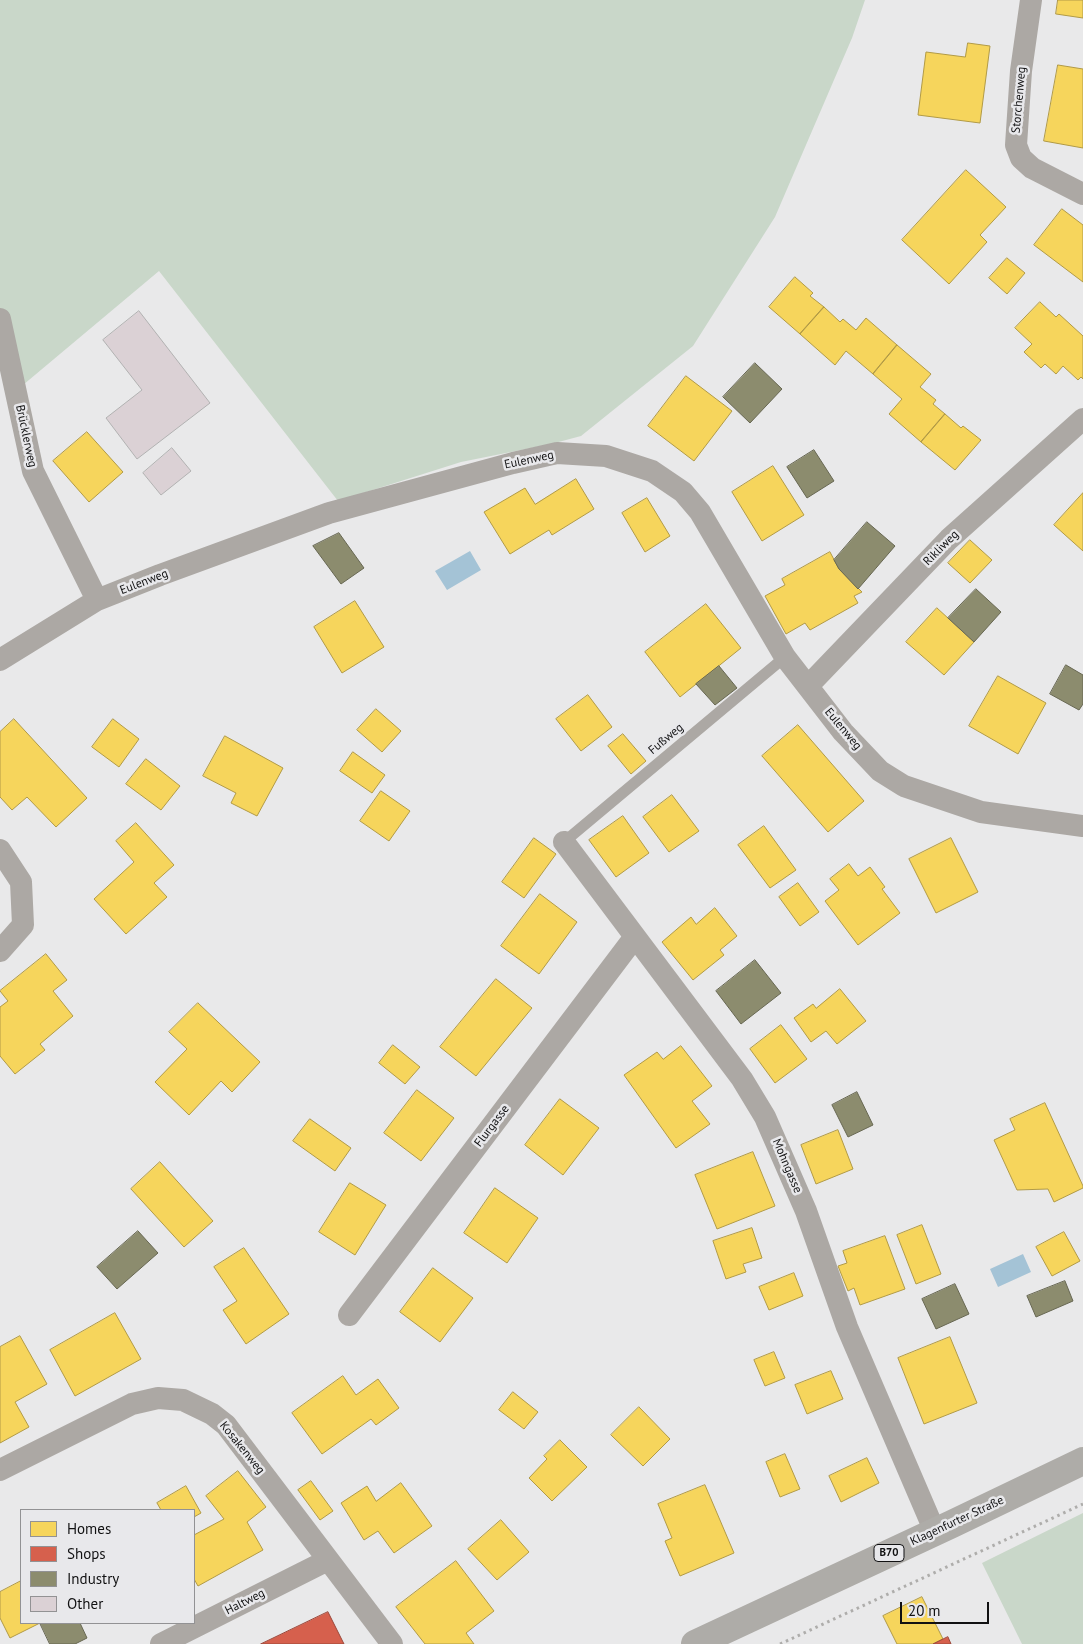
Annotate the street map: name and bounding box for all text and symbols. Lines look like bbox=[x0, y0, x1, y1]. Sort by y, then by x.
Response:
street label: Storchenweg bbox=[1009, 66, 1029, 134]
street label: Brücklerweg bbox=[12, 403, 40, 469]
street label: Eulenweg bbox=[503, 448, 555, 472]
street label: Rikliweg bbox=[920, 527, 962, 569]
street label: Eulenweg bbox=[118, 566, 170, 598]
street label: Eulenweg bbox=[821, 705, 865, 753]
street label: Fußweg bbox=[646, 720, 686, 758]
street label: Flurgasse bbox=[472, 1102, 512, 1150]
street label: Mohngasse bbox=[769, 1137, 805, 1195]
street label: Kosakenweg bbox=[216, 1419, 268, 1477]
street label: Klagenfurter Straße bbox=[908, 1493, 1006, 1549]
legend bbox=[20, 1509, 195, 1624]
text: Homes bbox=[67, 1519, 111, 1538]
text: Shops bbox=[67, 1544, 106, 1563]
road number: B70 bbox=[874, 1545, 904, 1562]
text: Industry bbox=[67, 1569, 119, 1588]
street label: Haltweg bbox=[223, 1586, 267, 1618]
scale bar bbox=[903, 1592, 992, 1624]
text: Other bbox=[67, 1594, 103, 1613]
text: 20 m bbox=[908, 1601, 941, 1620]

